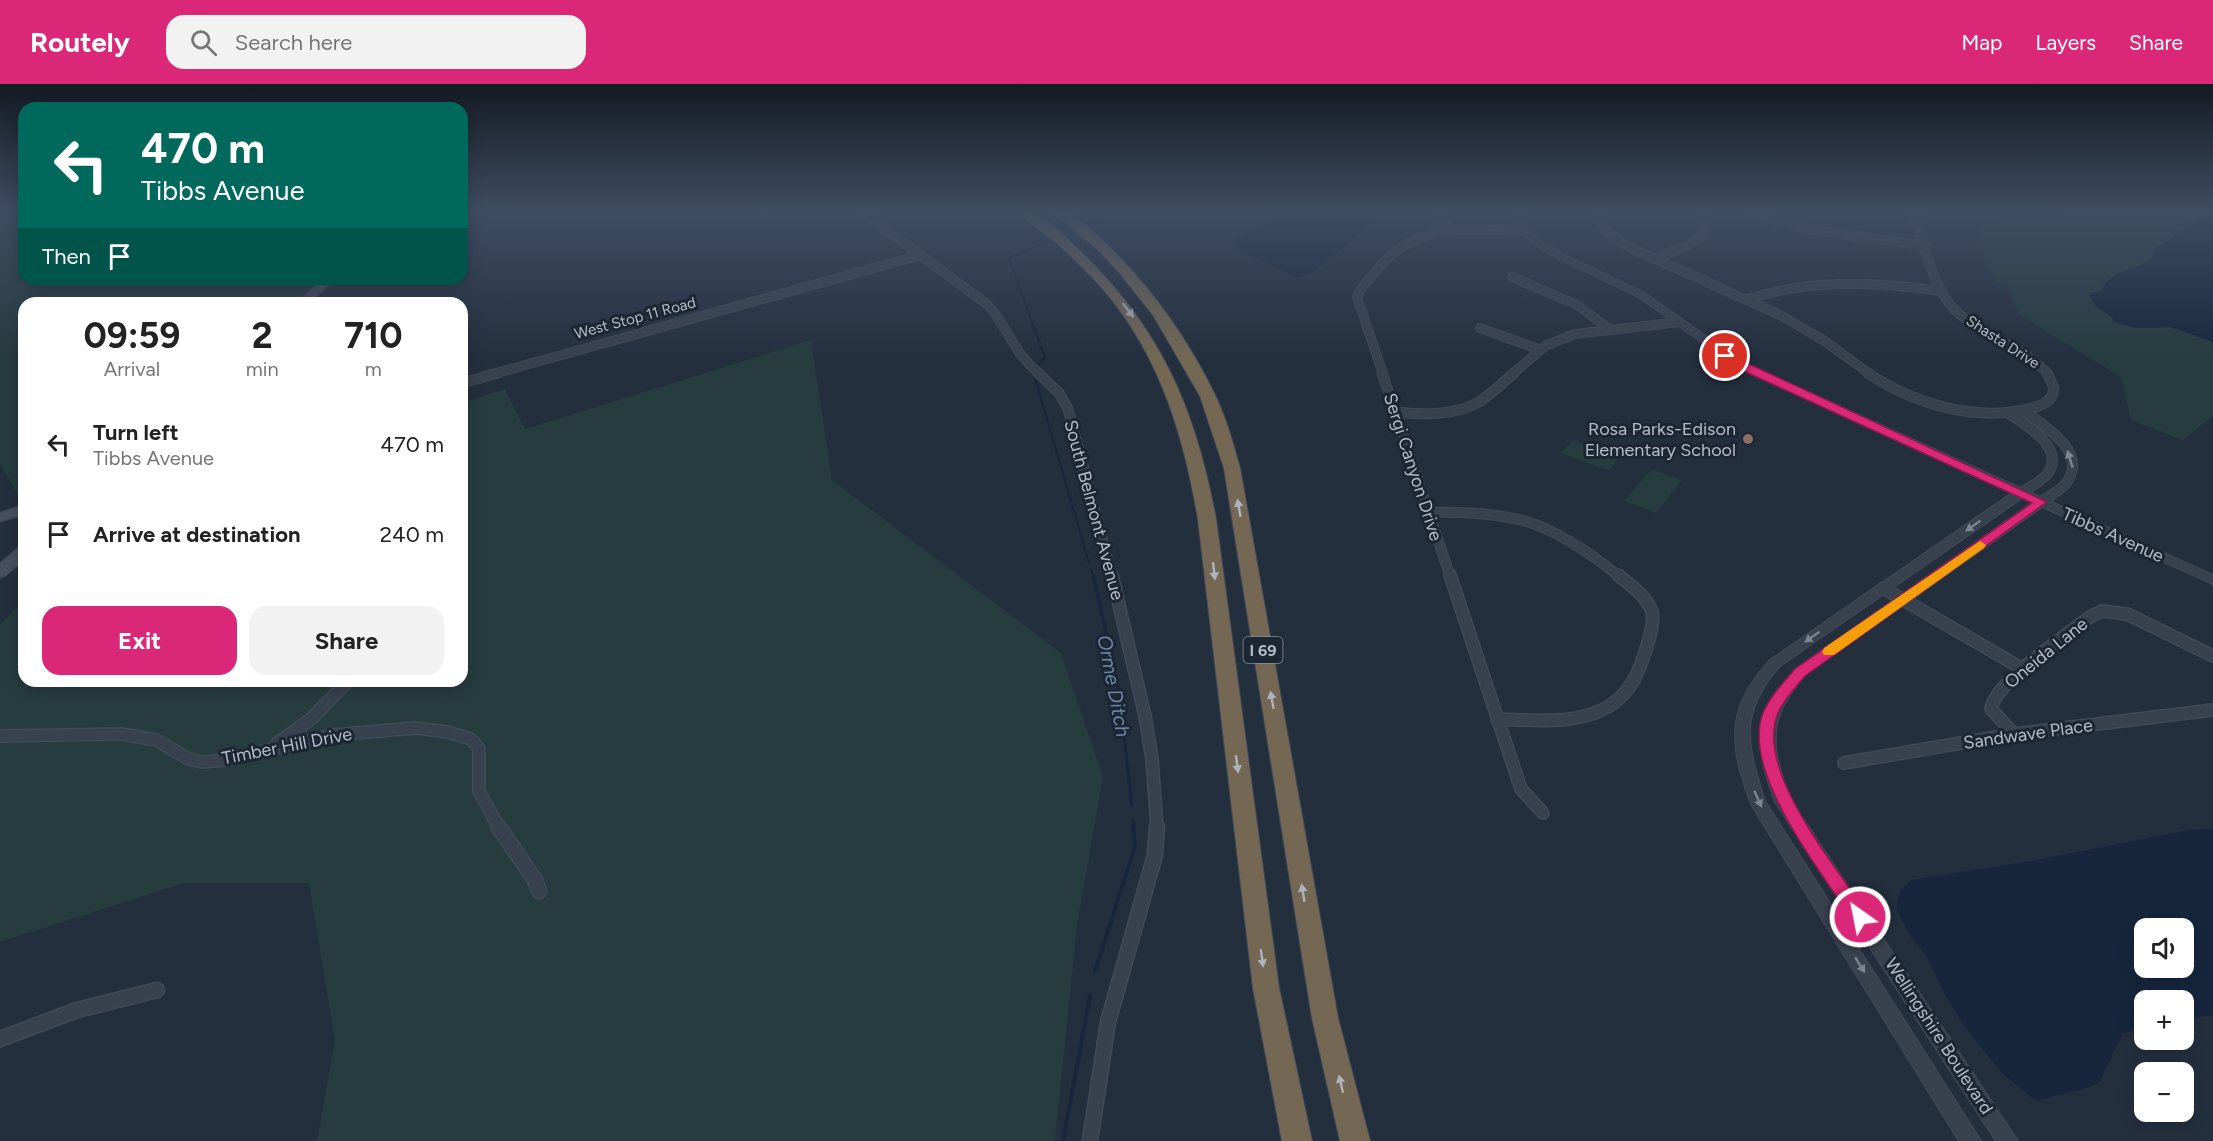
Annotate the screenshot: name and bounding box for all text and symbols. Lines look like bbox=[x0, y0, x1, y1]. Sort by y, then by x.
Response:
search box bbox=[166, 15, 586, 69]
text: Routely bbox=[30, 25, 130, 59]
icon: search bbox=[187, 26, 220, 59]
text: Search here bbox=[235, 29, 352, 56]
text: Map bbox=[1962, 30, 2002, 55]
text: Layers bbox=[2035, 30, 2096, 55]
text: Share bbox=[2129, 30, 2183, 55]
text: 470 m bbox=[141, 123, 265, 174]
icon: left bbox=[42, 126, 120, 204]
text: Tibbs Avenue bbox=[141, 174, 304, 207]
icon: arrive bbox=[103, 240, 136, 273]
text: Then bbox=[42, 243, 91, 270]
street label: West Stop 11 Road bbox=[572, 293, 698, 343]
one-way arrow bbox=[1121, 302, 1133, 317]
street label: Shasta Drive bbox=[1963, 312, 2043, 372]
text: 09:59 bbox=[83, 314, 180, 357]
text: 2 bbox=[252, 314, 273, 357]
text: 710 bbox=[344, 314, 403, 357]
pin bbox=[1699, 330, 1750, 381]
icon: arrive bbox=[1708, 339, 1741, 372]
text: Arrival bbox=[104, 357, 160, 381]
text: min bbox=[246, 357, 279, 381]
text: m bbox=[365, 357, 382, 381]
street label: Sergi Canyon Drive bbox=[1379, 390, 1447, 544]
street label: South Belmont Avenue bbox=[1059, 418, 1129, 603]
place label: Rosa Parks-Edison Elementary School bbox=[1585, 418, 1736, 461]
text: Turn left bbox=[93, 419, 179, 446]
icon: left bbox=[42, 428, 75, 461]
text: 470 m bbox=[380, 431, 444, 458]
marker: Rosa Parks-Edison Elementary School bbox=[1741, 432, 1755, 446]
text: Tibbs Avenue bbox=[93, 446, 214, 470]
one-way arrow bbox=[2065, 450, 2074, 468]
one-way arrow bbox=[1234, 499, 1243, 518]
street label: Tibbs Avenue bbox=[2059, 503, 2167, 567]
icon: arrive bbox=[42, 518, 75, 551]
one-way arrow bbox=[1965, 520, 1981, 532]
text: Arrive at destination bbox=[93, 521, 301, 548]
text: 240 m bbox=[380, 521, 444, 548]
one-way arrow bbox=[1209, 561, 1218, 580]
button: Exit bbox=[42, 606, 237, 675]
button: Share bbox=[249, 606, 444, 675]
street label: Oneida Lane bbox=[2000, 613, 2092, 693]
one-way arrow bbox=[1805, 631, 1821, 643]
water label: Orme Ditch bbox=[1092, 633, 1136, 739]
road number: I 69 bbox=[1244, 637, 1282, 663]
one-way arrow bbox=[1267, 691, 1276, 710]
street label: Sandwave Place bbox=[1962, 714, 2094, 754]
street label: Timber Hill Drive bbox=[220, 723, 354, 769]
one-way arrow bbox=[1232, 755, 1242, 774]
one-way arrow bbox=[1754, 791, 1763, 808]
one-way arrow bbox=[1299, 883, 1308, 902]
position arrow bbox=[1828, 885, 1892, 949]
map controls bbox=[2134, 918, 2194, 1122]
button: sound bbox=[2134, 918, 2194, 978]
one-way arrow bbox=[1257, 948, 1266, 967]
street label: Wellingshire Boulevard bbox=[1880, 954, 1998, 1118]
one-way arrow bbox=[1855, 957, 1866, 974]
button: + bbox=[2134, 990, 2194, 1050]
button: − bbox=[2134, 1062, 2194, 1122]
one-way arrow bbox=[1335, 1075, 1345, 1093]

